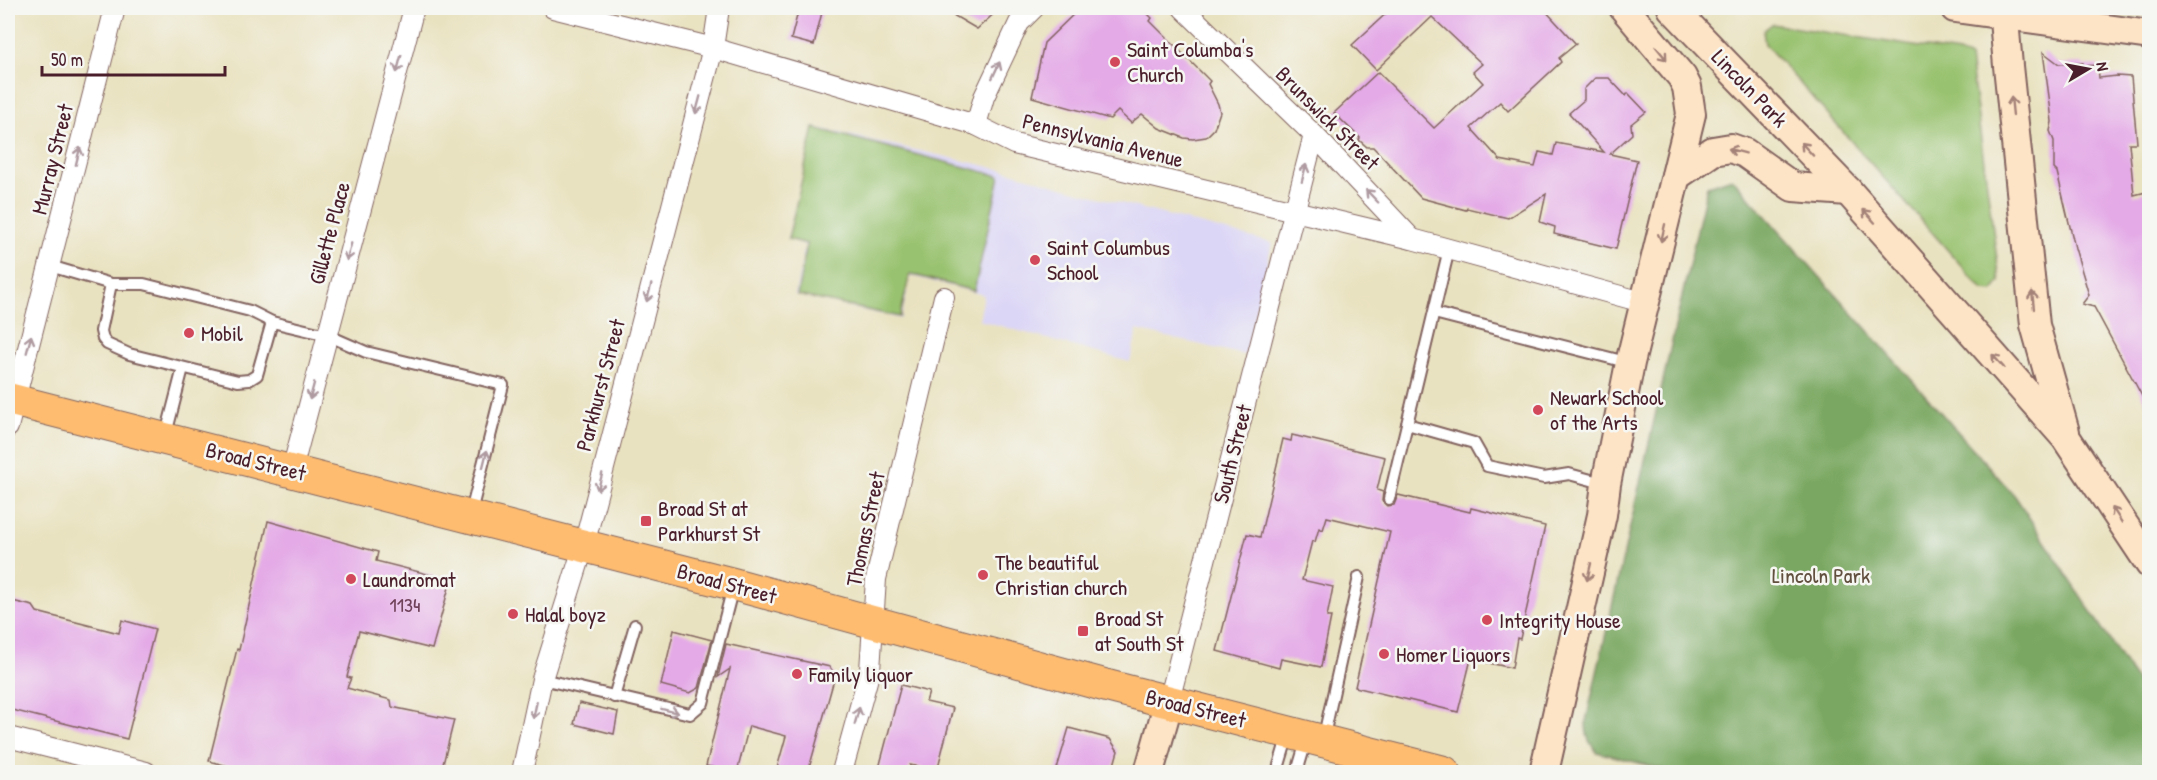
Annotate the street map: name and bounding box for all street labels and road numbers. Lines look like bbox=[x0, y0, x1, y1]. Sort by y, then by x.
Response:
street label: Lincoln Park bbox=[1705, 42, 1795, 134]
street label: Brunswick Street bbox=[1269, 59, 1387, 177]
street label: Murray Street bbox=[24, 100, 80, 217]
street label: Pennsylvania Avenue bbox=[1019, 106, 1187, 175]
street label: Gillette Place bbox=[301, 178, 357, 288]
street label: Parkhurst Street bbox=[568, 315, 632, 454]
street label: South Street bbox=[1205, 401, 1259, 507]
street label: Broad Street bbox=[203, 434, 310, 488]
street label: Thomas Street bbox=[838, 468, 892, 589]
street label: Broad Street bbox=[674, 555, 781, 611]
street label: Broad Street bbox=[1143, 681, 1250, 735]

